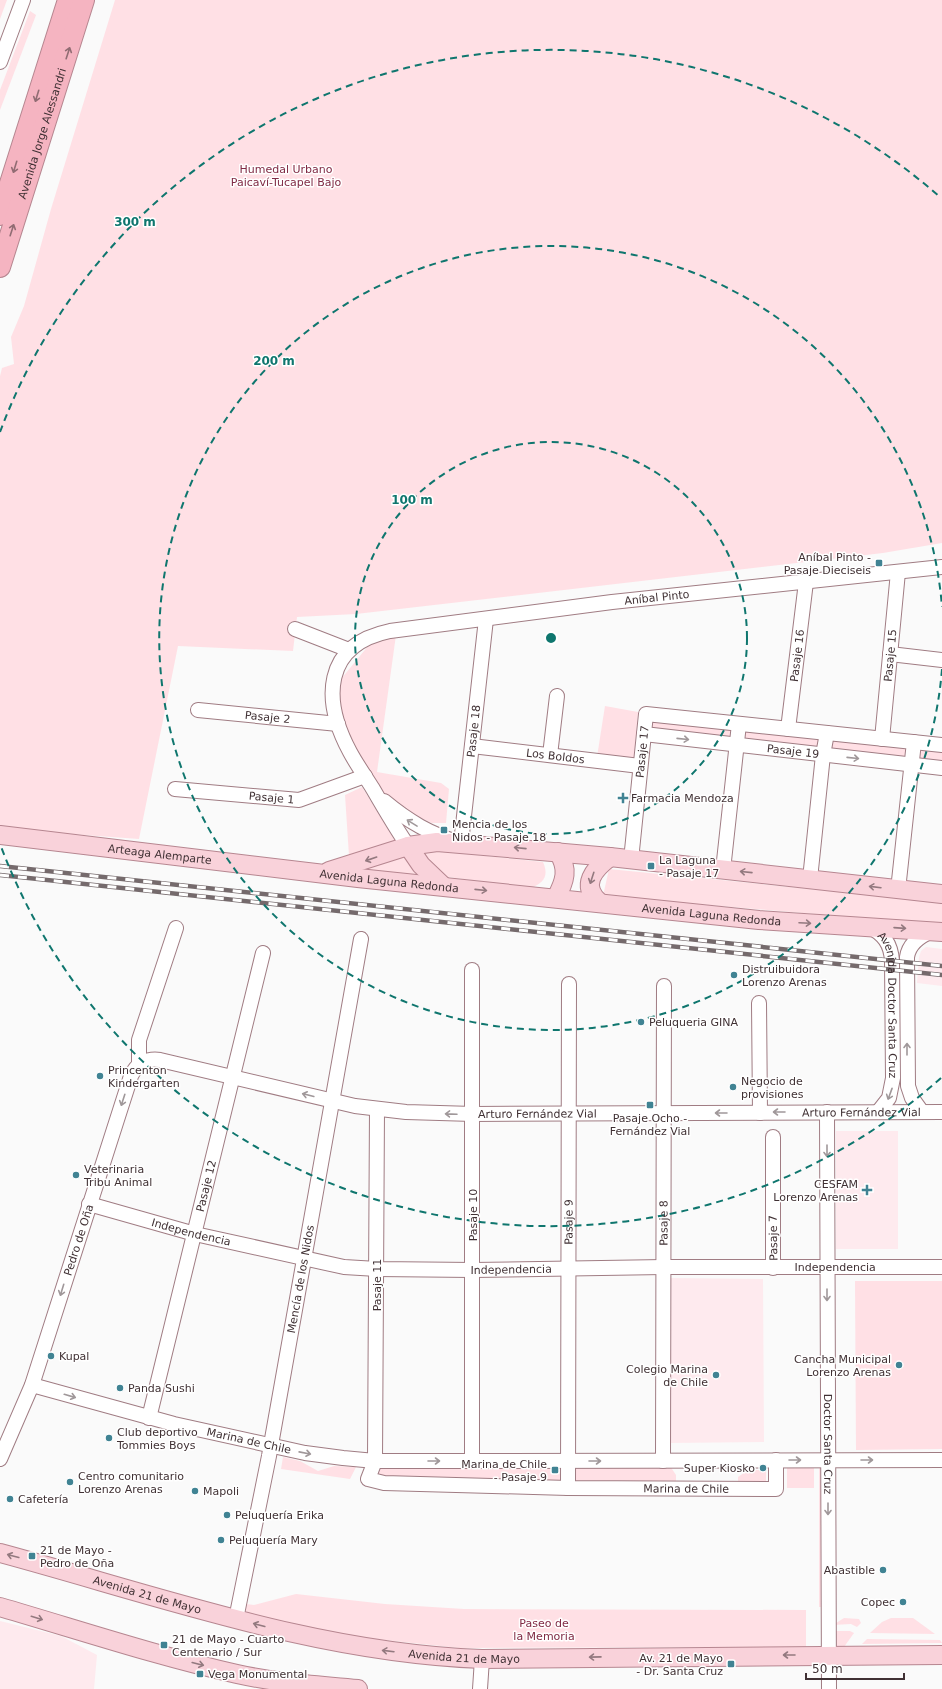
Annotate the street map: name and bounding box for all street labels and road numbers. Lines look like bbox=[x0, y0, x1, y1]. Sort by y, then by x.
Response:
street label: Avenida Jorge Alessandri bbox=[16, 67, 69, 201]
street label: Aníbal Pinto bbox=[624, 588, 690, 608]
street label: Pasaje 16 bbox=[788, 629, 807, 683]
street label: Pasaje 15 bbox=[882, 629, 899, 682]
street label: Pasaje 18 bbox=[465, 704, 483, 758]
street label: Pasaje 2 bbox=[244, 709, 291, 726]
street label: Pasaje 17 bbox=[633, 725, 652, 779]
street label: Pasaje 19 bbox=[766, 742, 820, 761]
street label: Los Boldos bbox=[525, 747, 586, 766]
street label: Pasaje 1 bbox=[248, 790, 295, 807]
street label: Arteaga Alemparte bbox=[107, 842, 213, 867]
street label: Avenida Laguna Redonda bbox=[319, 867, 459, 896]
street label: Avenida Laguna Redonda bbox=[641, 902, 782, 928]
street label: Avenida Doctor Santa Cruz bbox=[875, 929, 899, 1079]
street label: Arturo Fernández Vial bbox=[802, 1106, 921, 1120]
street label: Arturo Fernández Vial bbox=[478, 1107, 597, 1121]
street label: Pasaje 12 bbox=[194, 1159, 219, 1213]
street label: Pasaje 10 bbox=[467, 1189, 480, 1241]
street label: Pasaje 9 bbox=[562, 1199, 576, 1245]
street label: Pasaje 8 bbox=[657, 1200, 671, 1246]
street label: Pedro de Oña bbox=[61, 1203, 96, 1277]
street label: Pasaje 7 bbox=[767, 1215, 780, 1261]
street label: Independencia bbox=[150, 1216, 232, 1249]
street label: Mencía de los Nidos bbox=[285, 1224, 317, 1334]
street label: Pasaje 11 bbox=[371, 1259, 384, 1311]
street label: Independencia bbox=[794, 1261, 876, 1274]
street label: Independencia bbox=[470, 1263, 552, 1277]
street label: Doctor Santa Cruz bbox=[821, 1394, 834, 1495]
street label: Marina de Chile bbox=[205, 1425, 292, 1457]
street label: Marina de Chile bbox=[643, 1482, 729, 1496]
street label: Avenida 21 de Mayo bbox=[92, 1574, 203, 1617]
street label: Avenida 21 de Mayo bbox=[408, 1647, 520, 1666]

